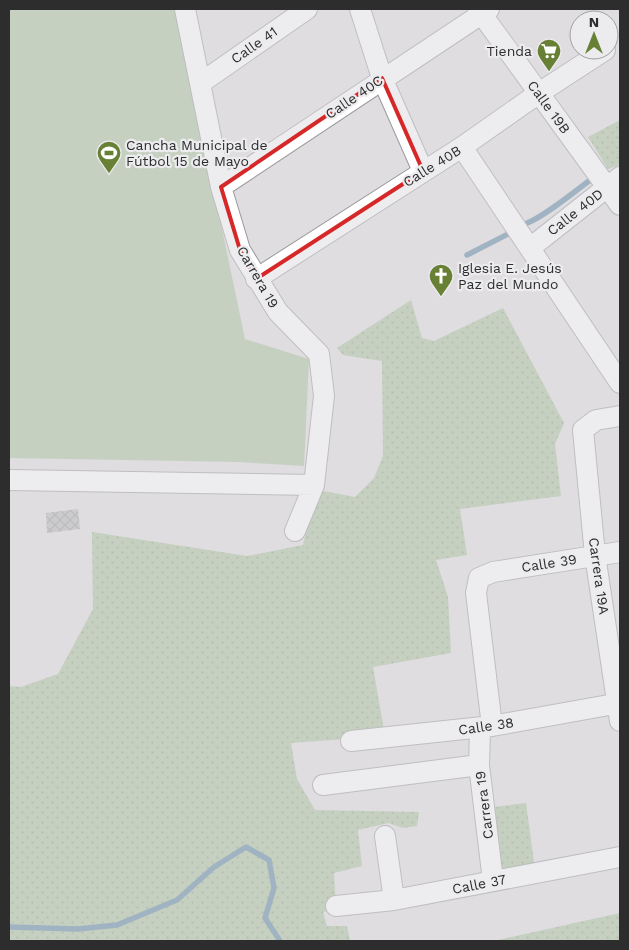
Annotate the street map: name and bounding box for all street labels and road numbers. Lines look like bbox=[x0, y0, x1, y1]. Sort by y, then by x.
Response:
street label: Calle 41 bbox=[228, 23, 280, 67]
street label: Calle 40C bbox=[322, 72, 386, 122]
street label: Calle 19B bbox=[524, 77, 574, 137]
street label: Calle 40B bbox=[400, 142, 464, 190]
street label: Calle 40D bbox=[544, 185, 606, 239]
street label: Carrera 19 bbox=[234, 243, 282, 311]
street label: Carrera 19A bbox=[586, 536, 612, 616]
street label: Calle 39 bbox=[520, 551, 578, 575]
street label: Calle 38 bbox=[457, 714, 515, 738]
street label: Carrera 19 bbox=[472, 770, 496, 840]
street label: Calle 37 bbox=[451, 871, 507, 897]

